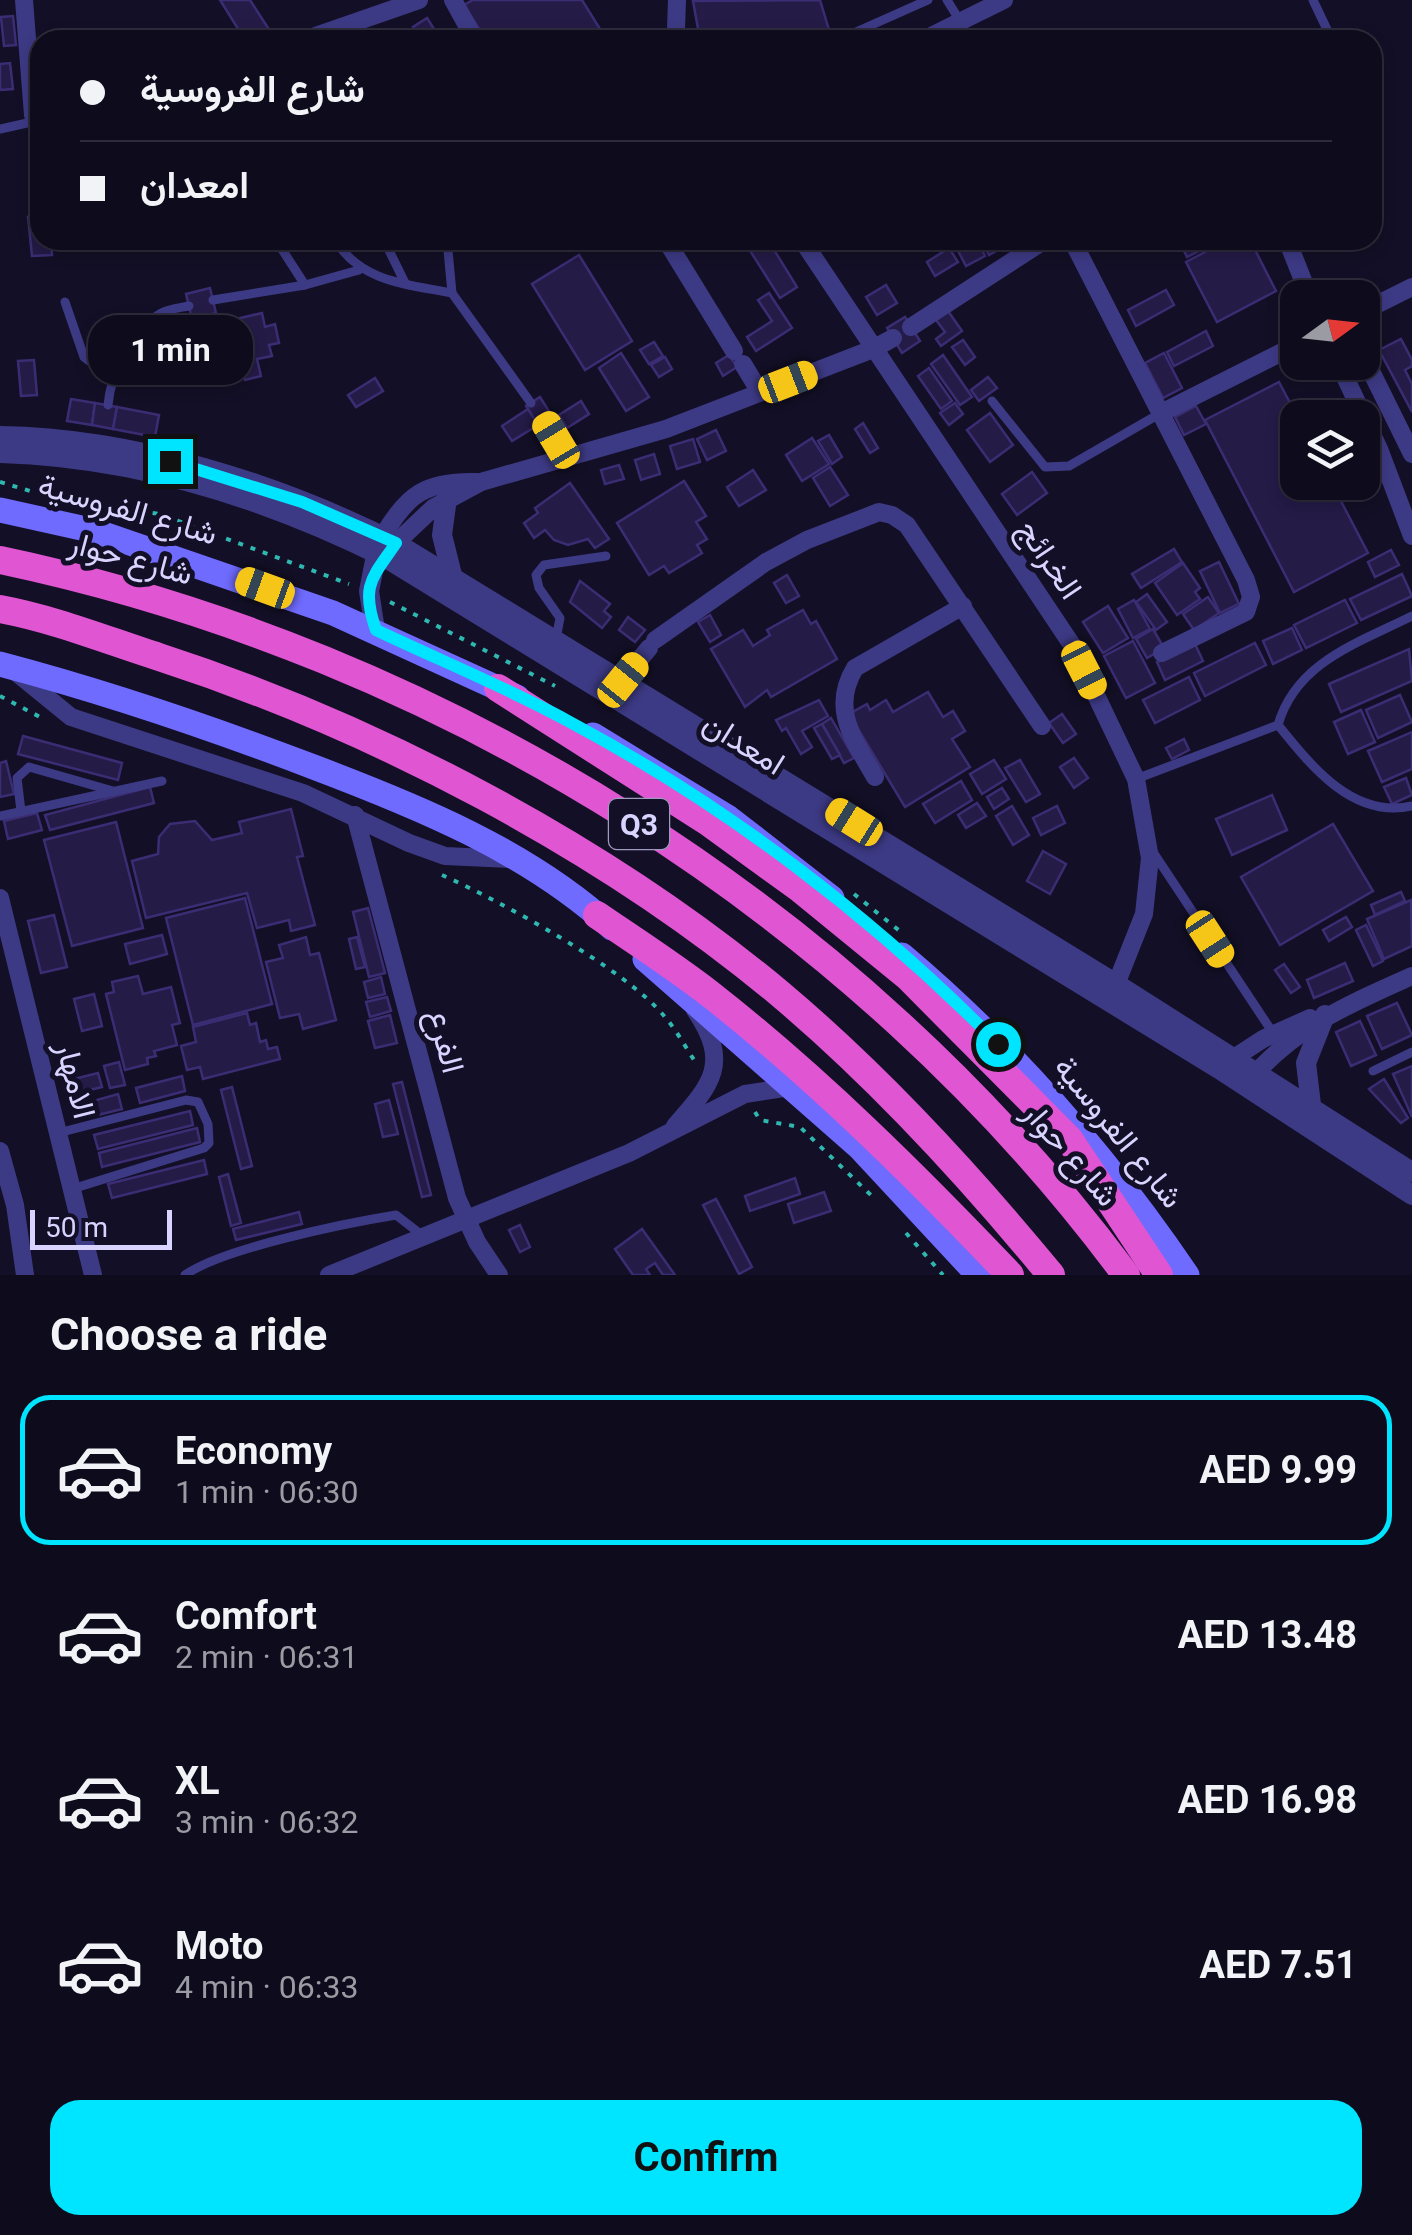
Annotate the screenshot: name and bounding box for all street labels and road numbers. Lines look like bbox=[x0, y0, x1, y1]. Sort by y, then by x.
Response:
street label: شارع الفروسية bbox=[33, 465, 222, 556]
street label: الخرائج bbox=[1007, 512, 1090, 608]
street label: شارع حوار bbox=[63, 523, 197, 596]
street label: امعدان bbox=[696, 703, 792, 783]
road number: Q3 bbox=[609, 799, 669, 849]
street label: الفرع bbox=[416, 1005, 473, 1078]
street label: الامهار bbox=[47, 1037, 104, 1123]
street label: شارع الفروسية bbox=[1044, 1048, 1192, 1218]
street label: شارع حوار bbox=[1012, 1093, 1127, 1216]

